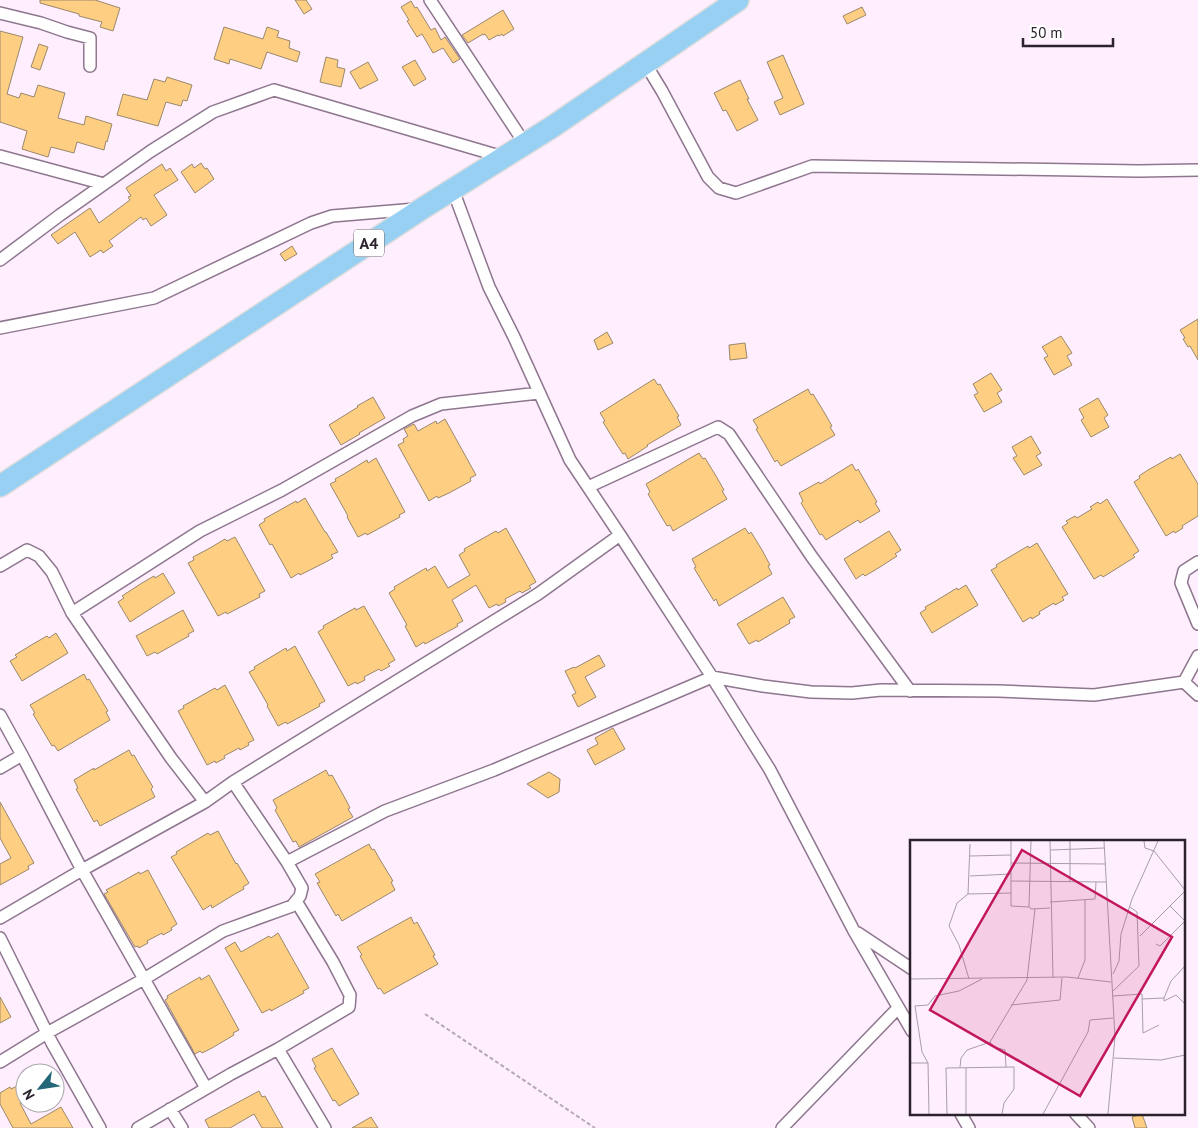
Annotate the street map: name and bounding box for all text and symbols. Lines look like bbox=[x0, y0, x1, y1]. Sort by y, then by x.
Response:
scale bar bbox=[1023, 15, 1113, 47]
text: 50 m bbox=[1030, 23, 1063, 42]
road number: A4 bbox=[354, 230, 384, 256]
inset map bbox=[910, 840, 1186, 1116]
north arrow bbox=[15, 1063, 65, 1113]
text: N bbox=[19, 1086, 39, 1103]

